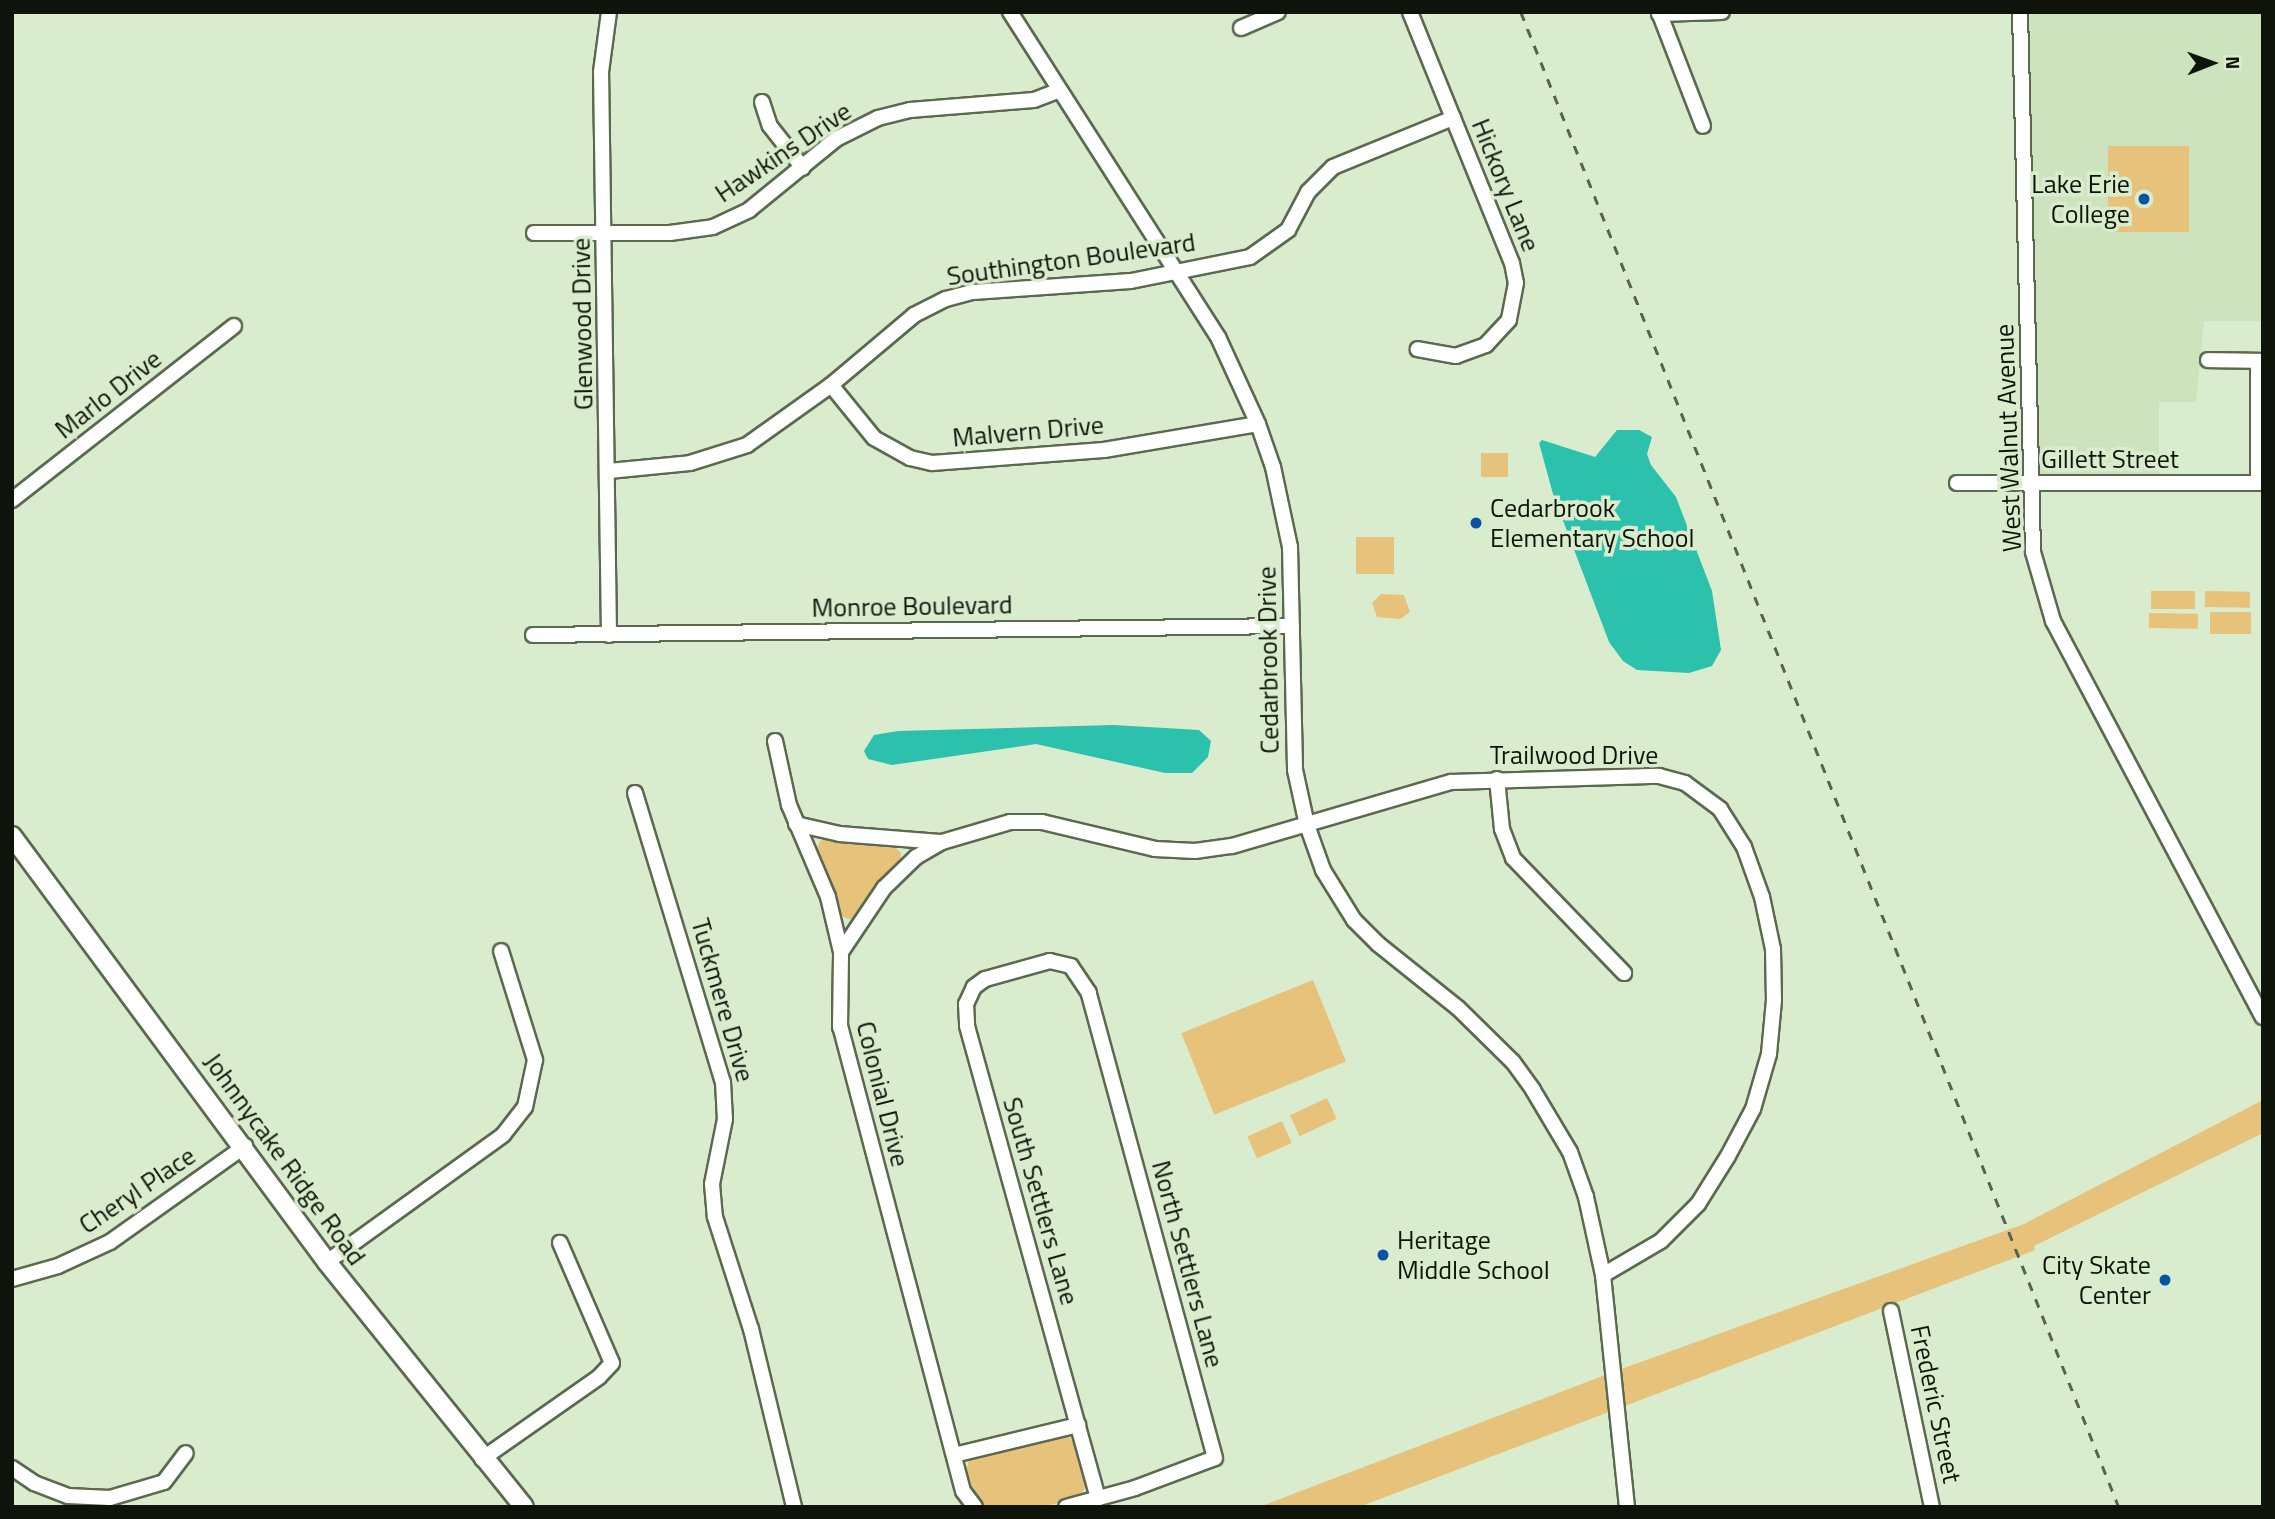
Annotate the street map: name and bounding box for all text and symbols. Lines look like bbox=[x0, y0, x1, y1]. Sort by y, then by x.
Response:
north arrow bbox=[2177, 28, 2247, 98]
text: N bbox=[2219, 56, 2248, 69]
street label: Hawkins Drive bbox=[709, 95, 857, 209]
street label: Hickory Lane bbox=[1465, 114, 1547, 256]
place label: Lake Erie College bbox=[2031, 168, 2130, 230]
marker: Lake Erie College bbox=[2136, 191, 2152, 207]
street label: Southington Boulevard bbox=[945, 226, 1197, 292]
street label: Glenwood Drive bbox=[565, 238, 599, 410]
street label: West Walnut Avenue bbox=[1988, 323, 2028, 553]
street label: Marlo Drive bbox=[49, 343, 167, 445]
street label: Malvern Drive bbox=[951, 409, 1105, 453]
street label: Gillett Street bbox=[2041, 443, 2179, 475]
place label: Cedarbrook Elementary School bbox=[1490, 492, 1695, 554]
marker: Cedarbrook Elementary School bbox=[1468, 515, 1484, 531]
street label: Cedarbrook Drive bbox=[1251, 566, 1285, 754]
street label: Monroe Boulevard bbox=[811, 589, 1013, 623]
street label: Trailwood Drive bbox=[1490, 739, 1658, 771]
street label: Tuckmere Drive bbox=[685, 915, 761, 1085]
street label: Colonial Drive bbox=[850, 1018, 916, 1170]
street label: Johnnycake Ridge Road bbox=[198, 1047, 372, 1271]
street label: South Settlers Lane bbox=[996, 1094, 1086, 1308]
street label: Cheryl Place bbox=[73, 1140, 201, 1240]
street label: North Settlers Lane bbox=[1145, 1157, 1231, 1371]
place label: Heritage Middle School bbox=[1397, 1224, 1550, 1286]
marker: Heritage Middle School bbox=[1375, 1247, 1391, 1263]
place label: City Skate Center bbox=[2042, 1249, 2151, 1310]
marker: City Skate Center bbox=[2157, 1272, 2173, 1288]
street label: Frederic Street bbox=[1904, 1322, 1968, 1486]

